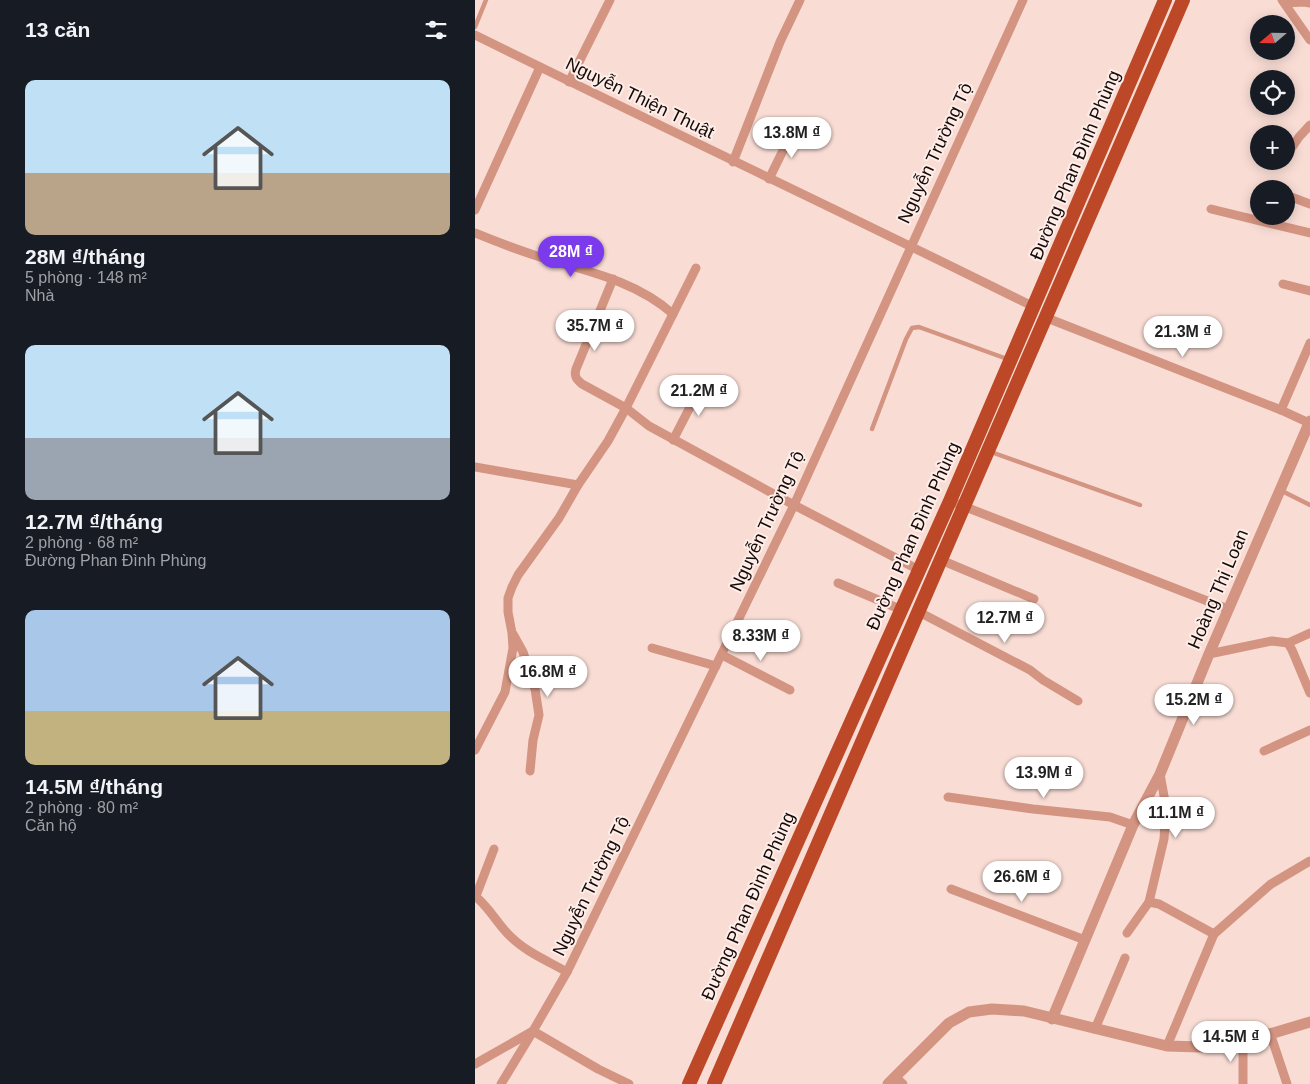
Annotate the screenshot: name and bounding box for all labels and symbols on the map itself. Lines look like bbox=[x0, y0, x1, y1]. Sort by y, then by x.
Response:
north arrow bbox=[1250, 15, 1295, 60]
street label: Nguyễn Thiện Thuật bbox=[563, 53, 718, 143]
street label: Đường Phan Đình Phùng bbox=[1026, 67, 1124, 263]
street label: Nguyễn Trường Tộ bbox=[893, 79, 976, 226]
pin: 13.8M ₫ bbox=[746, 116, 838, 159]
pin: 28M ₫ bbox=[536, 236, 606, 278]
pin: 35.7M ₫ bbox=[549, 310, 641, 352]
pin: 21.3M ₫ bbox=[1137, 316, 1229, 358]
pin: 21.2M ₫ bbox=[653, 374, 745, 417]
street label: Đường Phan Đình Phùng bbox=[862, 439, 964, 633]
street label: Nguyễn Trường Tộ bbox=[725, 447, 808, 594]
street label: Hoàng Thị Loan bbox=[1184, 526, 1252, 652]
pin: 12.7M ₫ bbox=[959, 602, 1051, 644]
pin: 8.33M ₫ bbox=[715, 620, 807, 662]
pin: 16.8M ₫ bbox=[502, 656, 594, 698]
pin: 15.2M ₫ bbox=[1148, 684, 1240, 726]
pin: 13.9M ₫ bbox=[998, 756, 1090, 799]
pin: 11.1M ₫ bbox=[1130, 796, 1222, 839]
street label: Đường Phan Đình Phùng bbox=[697, 809, 799, 1003]
street label: Nguyễn Trường Tộ bbox=[548, 813, 633, 959]
pin: 26.6M ₫ bbox=[976, 860, 1068, 903]
pin: 14.5M ₫ bbox=[1185, 1020, 1277, 1063]

